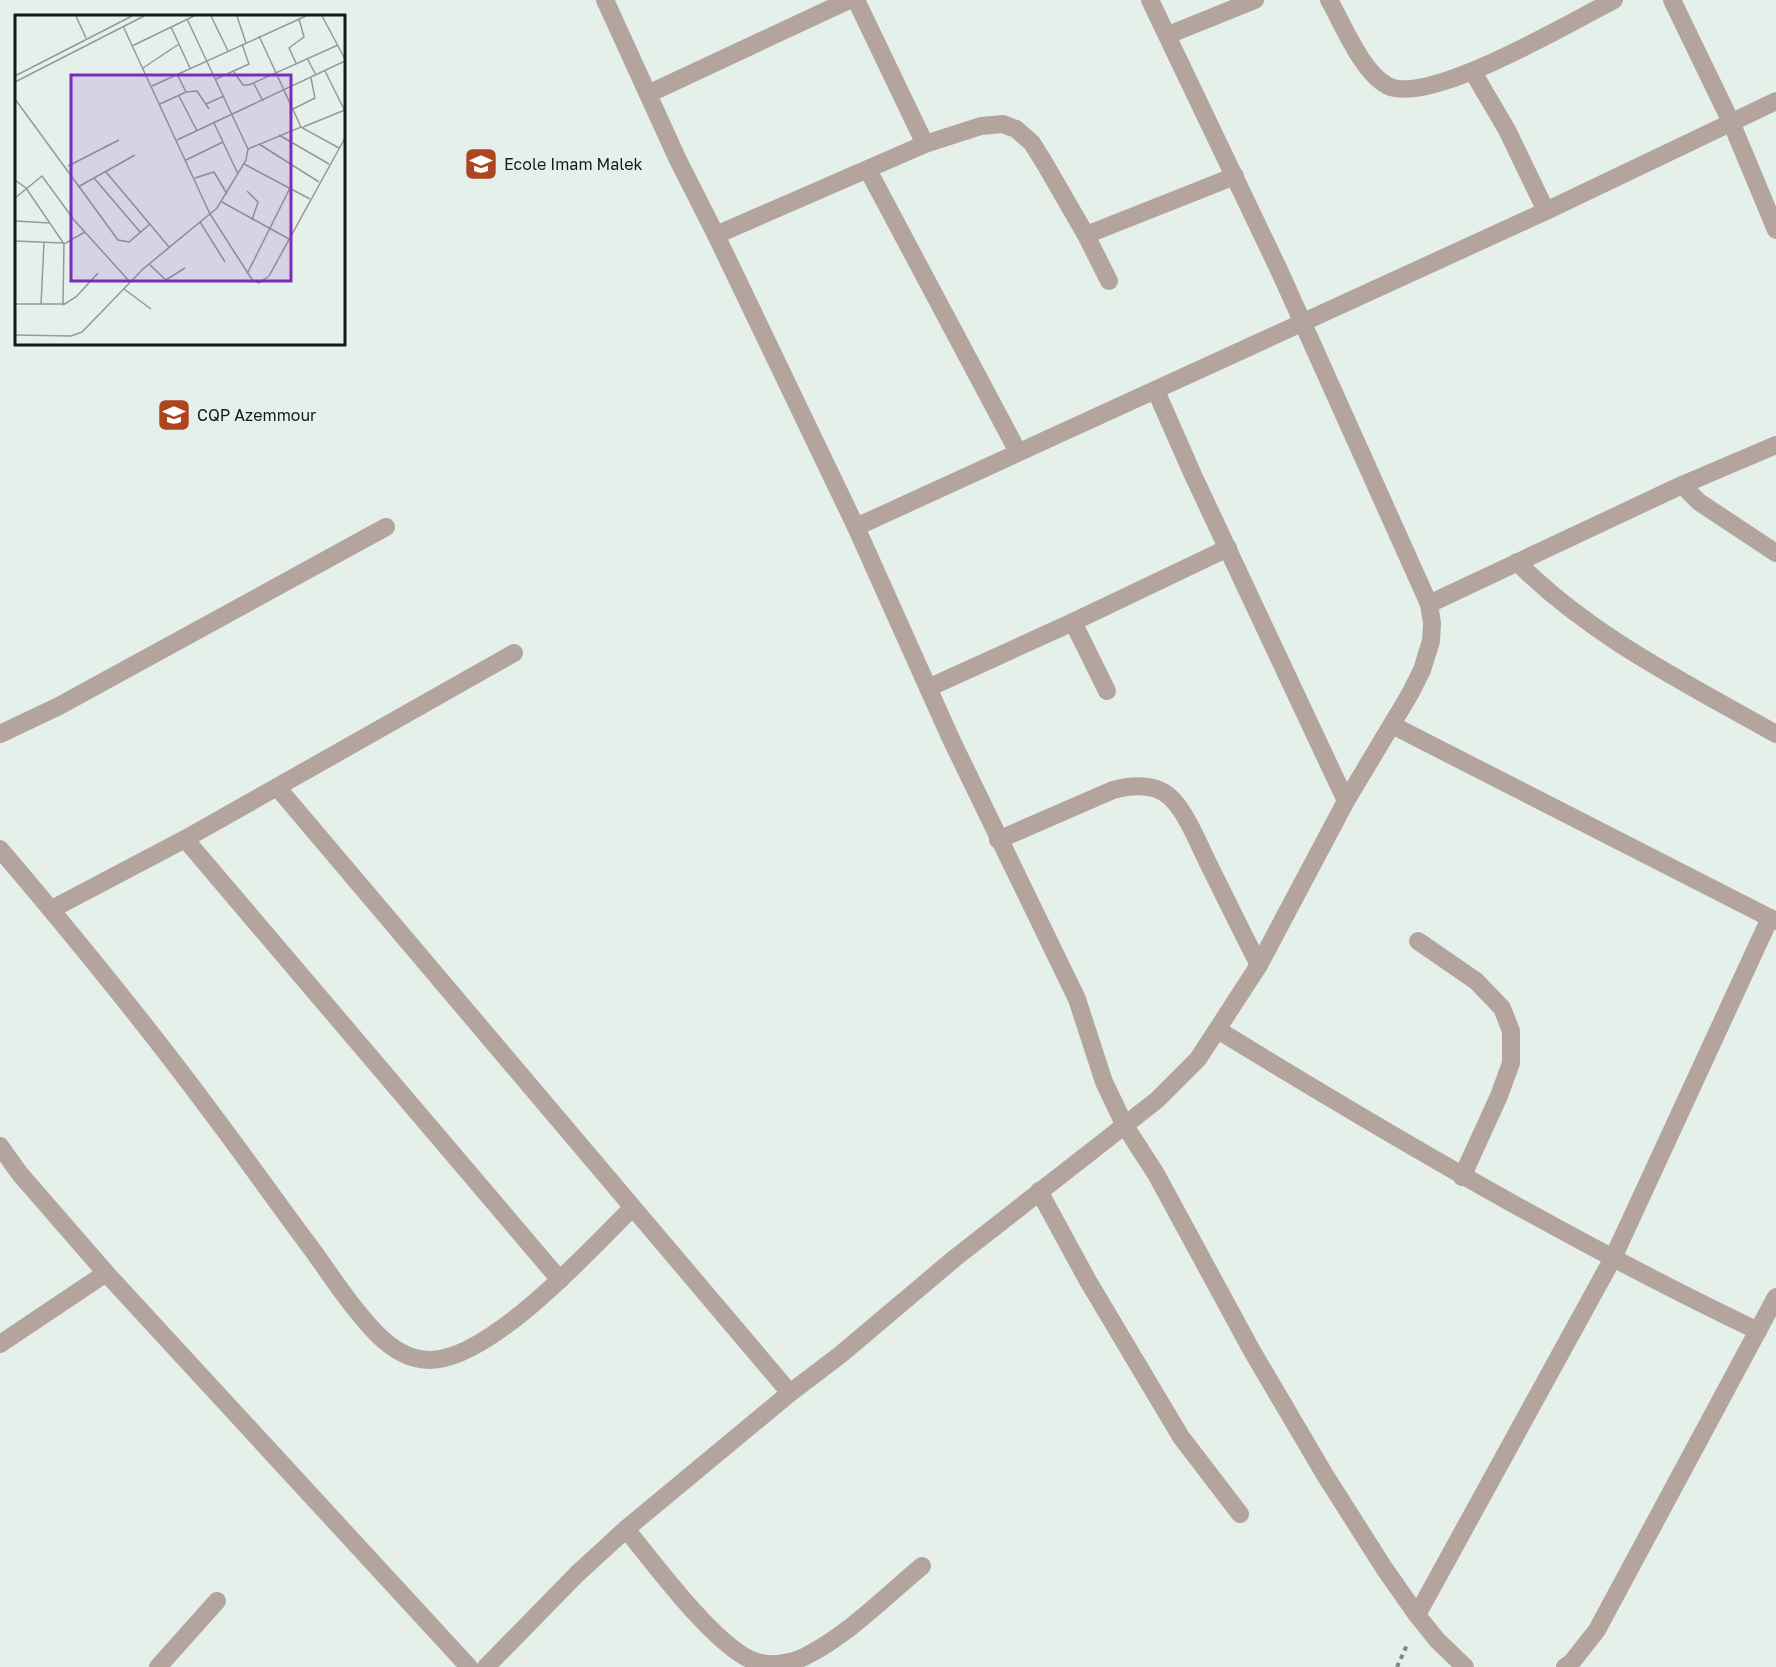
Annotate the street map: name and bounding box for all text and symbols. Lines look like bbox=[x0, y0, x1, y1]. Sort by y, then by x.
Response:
inset map bbox=[15, 15, 345, 345]
school or university icon: Ecole Imam Malek bbox=[463, 146, 499, 182]
place label: Ecole Imam Malek bbox=[504, 154, 643, 174]
school or university icon: CQP Azemmour bbox=[156, 397, 192, 433]
place label: CQP Azemmour bbox=[197, 405, 316, 425]

